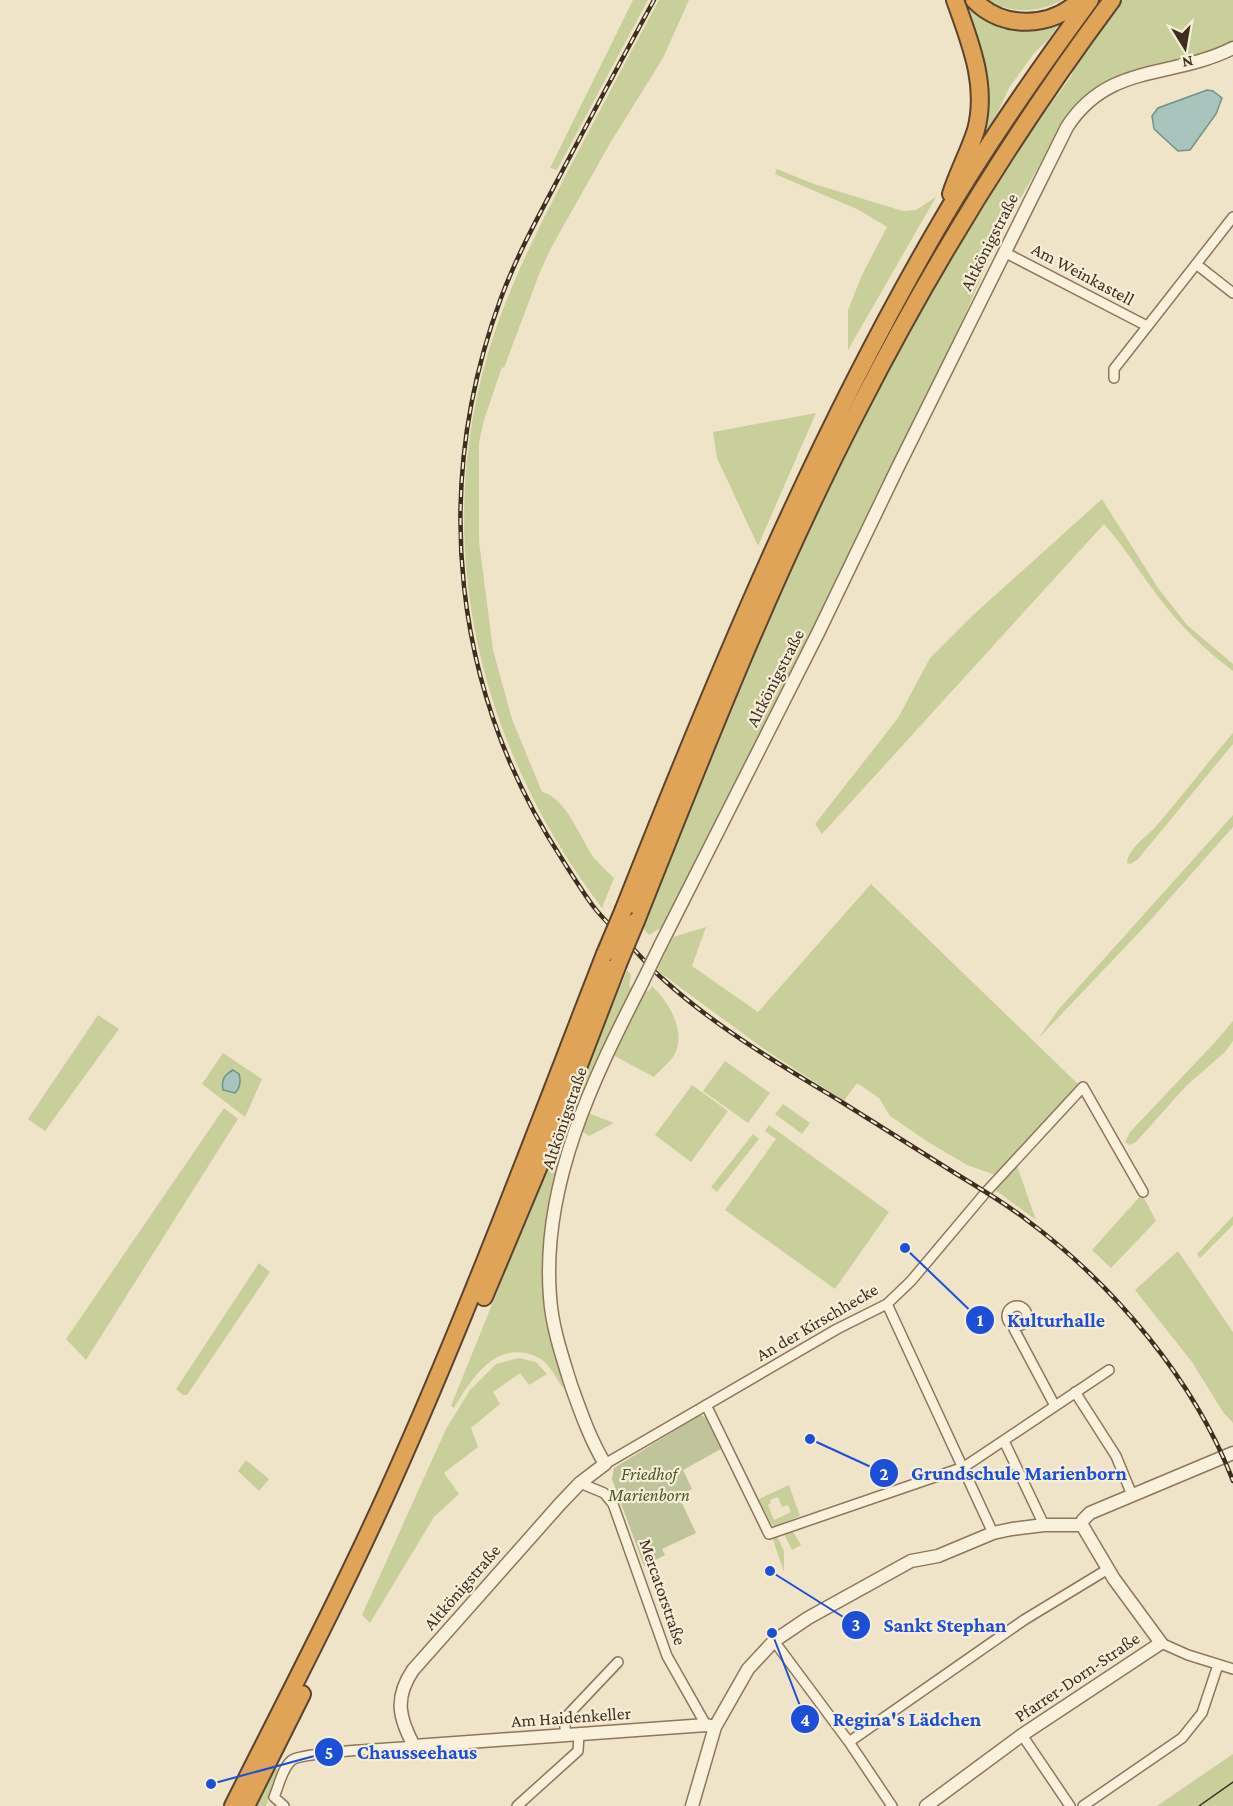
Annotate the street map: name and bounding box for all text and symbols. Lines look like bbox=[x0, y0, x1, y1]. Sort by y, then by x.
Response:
north arrow bbox=[1155, 18, 1215, 78]
text: N bbox=[1181, 53, 1195, 72]
street label: Altkönigstraße bbox=[956, 190, 1022, 294]
street label: Am Weinkastell bbox=[1028, 239, 1138, 310]
street label: Altkönigstraße bbox=[742, 626, 808, 730]
street label: Altkönigstraße bbox=[537, 1064, 591, 1172]
street label: An der Kirschhecke bbox=[753, 1279, 881, 1365]
callout: Kulturhalle bbox=[965, 1301, 1117, 1339]
text: Kulturhalle bbox=[1007, 1309, 1105, 1331]
text: 1 bbox=[977, 1310, 984, 1330]
callout: Grundschule Marienborn bbox=[869, 1454, 1139, 1492]
text: Grundschule Marienborn bbox=[911, 1462, 1128, 1484]
park label: Friedhof Marienborn bbox=[607, 1464, 690, 1505]
text: 2 bbox=[879, 1464, 889, 1484]
street label: Mercatorstraße bbox=[635, 1536, 691, 1648]
street label: Altkönigstraße bbox=[419, 1540, 505, 1634]
callout: Sankt Stephan bbox=[841, 1606, 1019, 1644]
text: Sankt Stephan bbox=[883, 1614, 1007, 1636]
text: 3 bbox=[852, 1615, 860, 1635]
street label: Pfarrer-Dorn-Straße bbox=[1011, 1628, 1143, 1726]
callout: Regina's Lädchen bbox=[790, 1700, 993, 1738]
street label: Am Haidenkeller bbox=[510, 1703, 632, 1731]
text: Regina's Lädchen bbox=[833, 1708, 982, 1730]
text: 4 bbox=[800, 1710, 810, 1730]
callout: Chausseehaus bbox=[314, 1733, 489, 1771]
text: Chausseehaus bbox=[357, 1741, 477, 1763]
text: 5 bbox=[325, 1743, 333, 1763]

